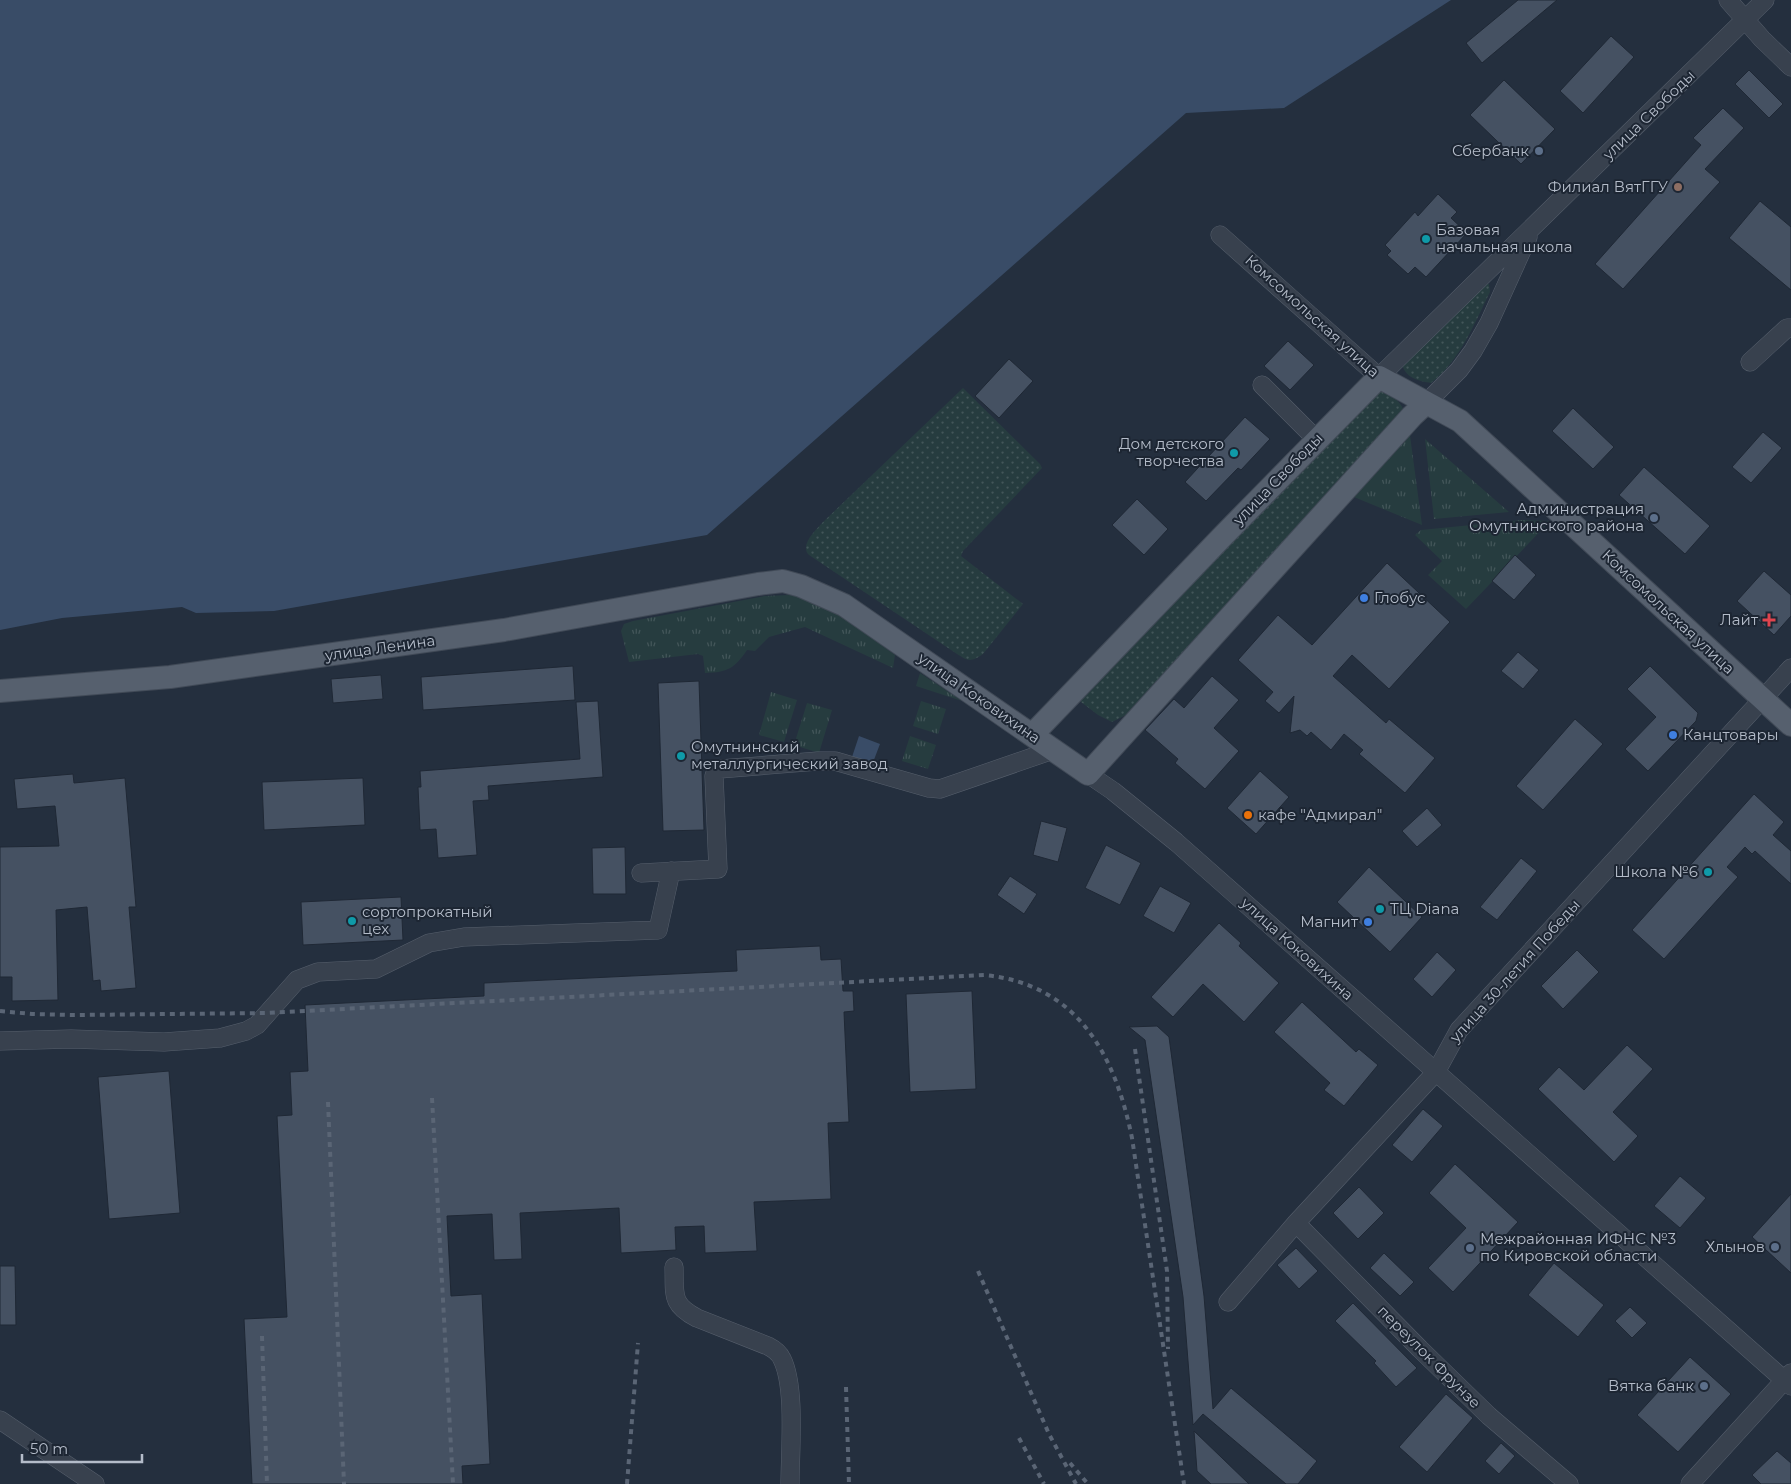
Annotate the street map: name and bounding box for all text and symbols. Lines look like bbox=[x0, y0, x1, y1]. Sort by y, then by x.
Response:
street label: улица Свободы bbox=[1598, 66, 1699, 164]
place label: Сбербанк bbox=[1452, 141, 1529, 160]
marker: Сбербанк bbox=[1533, 145, 1545, 157]
place label: Филиал ВятГГУ bbox=[1548, 177, 1669, 196]
marker: Филиал ВятГГУ bbox=[1672, 181, 1684, 193]
place label: Базовая начальная школа bbox=[1436, 220, 1573, 256]
marker: Базовая начальная школа bbox=[1420, 233, 1432, 245]
street label: Комсомольская улица bbox=[1241, 250, 1383, 381]
street label: улица Свободы bbox=[1228, 428, 1327, 530]
place label: Дом детского творчества bbox=[1119, 434, 1224, 470]
marker: Дом детского творчества bbox=[1228, 447, 1240, 459]
place label: Администрация Омутнинского района bbox=[1469, 499, 1644, 535]
marker: Администрация Омутнинского района bbox=[1648, 512, 1660, 524]
street label: Комсомольская улица bbox=[1598, 545, 1739, 678]
place label: Глобус bbox=[1374, 588, 1426, 607]
marker: Глобус bbox=[1358, 592, 1370, 604]
place label: Лайт bbox=[1720, 610, 1759, 629]
marker: Лайт bbox=[1762, 613, 1776, 627]
street label: улица Ленина bbox=[323, 630, 436, 665]
street label: улица Коковихина bbox=[914, 648, 1044, 747]
place label: Канцтовары bbox=[1683, 725, 1779, 744]
marker: Канцтовары bbox=[1667, 729, 1679, 741]
place label: Омутнинский металлургический завод bbox=[691, 737, 888, 773]
marker: Омутнинский металлургический завод bbox=[675, 750, 687, 762]
place label: кафе "Адмирал" bbox=[1258, 805, 1382, 824]
marker: кафе "Адмирал" bbox=[1242, 809, 1254, 821]
place label: Школа №6 bbox=[1614, 862, 1698, 881]
marker: Школа №6 bbox=[1702, 866, 1714, 878]
street label: улица Коковихина bbox=[1236, 892, 1358, 1004]
street label: улица 30-летия Победы bbox=[1445, 895, 1584, 1047]
place label: ТЦ Diana bbox=[1390, 899, 1459, 918]
place label: сортопрокатный цех bbox=[362, 902, 493, 938]
marker: ТЦ Diana bbox=[1374, 903, 1386, 915]
place label: Магнит bbox=[1300, 912, 1359, 931]
marker: сортопрокатный цех bbox=[346, 915, 358, 927]
marker: Магнит bbox=[1362, 916, 1374, 928]
place label: Межрайонная ИФНС №3 по Кировской области bbox=[1480, 1229, 1676, 1265]
place label: Хлынов bbox=[1705, 1237, 1765, 1256]
marker: Хлынов bbox=[1769, 1241, 1781, 1253]
marker: Межрайонная ИФНС №3 по Кировской области bbox=[1464, 1242, 1476, 1254]
street label: переулок Фрунзе bbox=[1374, 1301, 1485, 1412]
place label: Вятка банк bbox=[1608, 1376, 1694, 1395]
marker: Вятка банк bbox=[1698, 1380, 1710, 1392]
scale bar bbox=[22, 1432, 142, 1464]
text: 50 m bbox=[30, 1439, 68, 1458]

